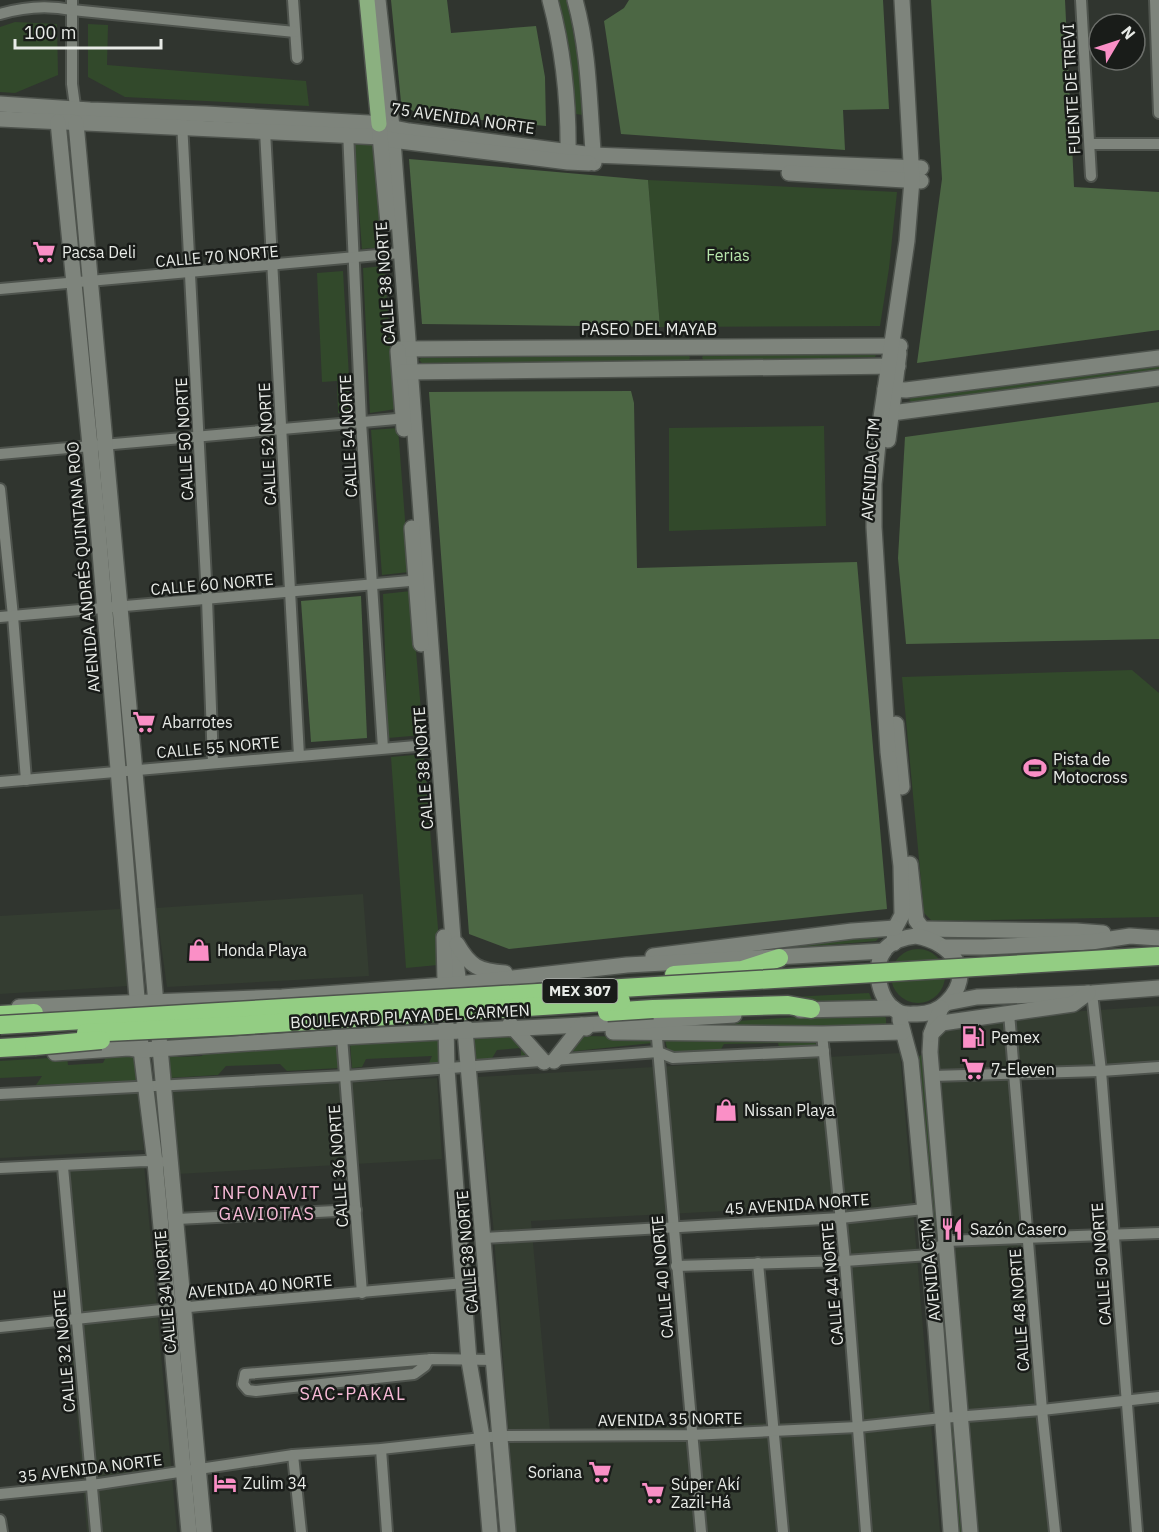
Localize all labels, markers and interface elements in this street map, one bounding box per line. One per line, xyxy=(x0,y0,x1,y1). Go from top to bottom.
scale bar xyxy=(15,12,160,50)
north arrow xyxy=(1087,12,1147,72)
text: 100 m xyxy=(24,21,76,44)
text: N xyxy=(1117,22,1140,43)
street label: FUENTE DE TREVI xyxy=(1058,23,1084,155)
street label: 75 AVENIDA NORTE xyxy=(390,98,536,138)
street label: CALLE 38 NORTE xyxy=(371,221,399,345)
supermarket icon: Pacsa Deli xyxy=(31,239,57,265)
street label: CALLE 70 NORTE xyxy=(155,241,279,271)
place label: Pacsa Deli xyxy=(62,242,136,262)
park label: Ferias xyxy=(706,245,750,265)
street label: PASEO DEL MAYAB xyxy=(581,319,717,339)
street label: CALLE 54 NORTE xyxy=(335,374,361,498)
street label: CALLE 50 NORTE xyxy=(171,377,197,501)
street label: CALLE 52 NORTE xyxy=(254,382,280,506)
street label: AVENIDA CTM xyxy=(856,417,884,521)
street label: AVENIDA ANDRÉS QUINTANA ROO xyxy=(61,440,104,694)
street label: CALLE 60 NORTE xyxy=(150,569,274,599)
street label: CALLE 38 NORTE xyxy=(409,706,437,830)
supermarket icon: Abarrotes xyxy=(131,709,157,735)
place label: Abarrotes xyxy=(162,712,233,732)
street label: CALLE 55 NORTE xyxy=(156,732,280,762)
place label: Pista de Motocross xyxy=(1053,749,1128,787)
sports icon: Pista de Motocross xyxy=(1022,755,1048,781)
shop icon: Honda Playa xyxy=(186,937,212,963)
place label: Honda Playa xyxy=(217,940,307,960)
road number: MEX 307 xyxy=(542,979,618,1003)
street label: BOULEVARD PLAYA DEL CARMEN xyxy=(290,1000,530,1032)
fuel station icon: Pemex xyxy=(960,1024,986,1050)
place label: Pemex xyxy=(991,1027,1040,1047)
supermarket icon: 7-Eleven xyxy=(960,1056,986,1082)
place label: 7-Eleven xyxy=(991,1059,1055,1079)
shop icon: Nissan Playa xyxy=(713,1097,739,1123)
place label: Nissan Playa xyxy=(744,1100,835,1120)
street label: CALLE 36 NORTE xyxy=(324,1104,352,1228)
district label: INFONAVIT GAVIOTAS xyxy=(213,1181,321,1225)
street label: 45 AVENIDA NORTE xyxy=(724,1189,870,1219)
street label: CALLE 38 NORTE xyxy=(452,1190,482,1314)
street label: CALLE 50 NORTE xyxy=(1087,1202,1115,1326)
street label: CALLE 40 NORTE xyxy=(647,1215,677,1339)
restaurant icon: Sazón Casero xyxy=(939,1216,965,1242)
street label: AVENIDA CTM xyxy=(916,1218,944,1322)
place label: Sazón Casero xyxy=(970,1219,1067,1239)
street label: CALLE 44 NORTE xyxy=(817,1222,847,1346)
street label: CALLE 34 NORTE xyxy=(150,1230,180,1354)
street label: CALLE 48 NORTE xyxy=(1005,1248,1033,1372)
street label: AVENIDA 40 NORTE xyxy=(187,1270,333,1302)
street label: CALLE 32 NORTE xyxy=(49,1289,79,1413)
district label: SAC-PAKAL xyxy=(300,1382,406,1405)
street label: AVENIDA 35 NORTE xyxy=(597,1408,743,1430)
street label: 35 AVENIDA NORTE xyxy=(17,1449,163,1487)
supermarket icon: Soriana xyxy=(587,1459,613,1485)
place label: Soriana xyxy=(528,1462,582,1482)
hotel icon: Zulim 34 xyxy=(212,1470,238,1496)
place label: Zulim 34 xyxy=(243,1473,307,1493)
place label: Súper Akí Zazil-Há xyxy=(671,1474,740,1512)
supermarket icon: Súper Akí Zazil-Há xyxy=(640,1480,666,1506)

